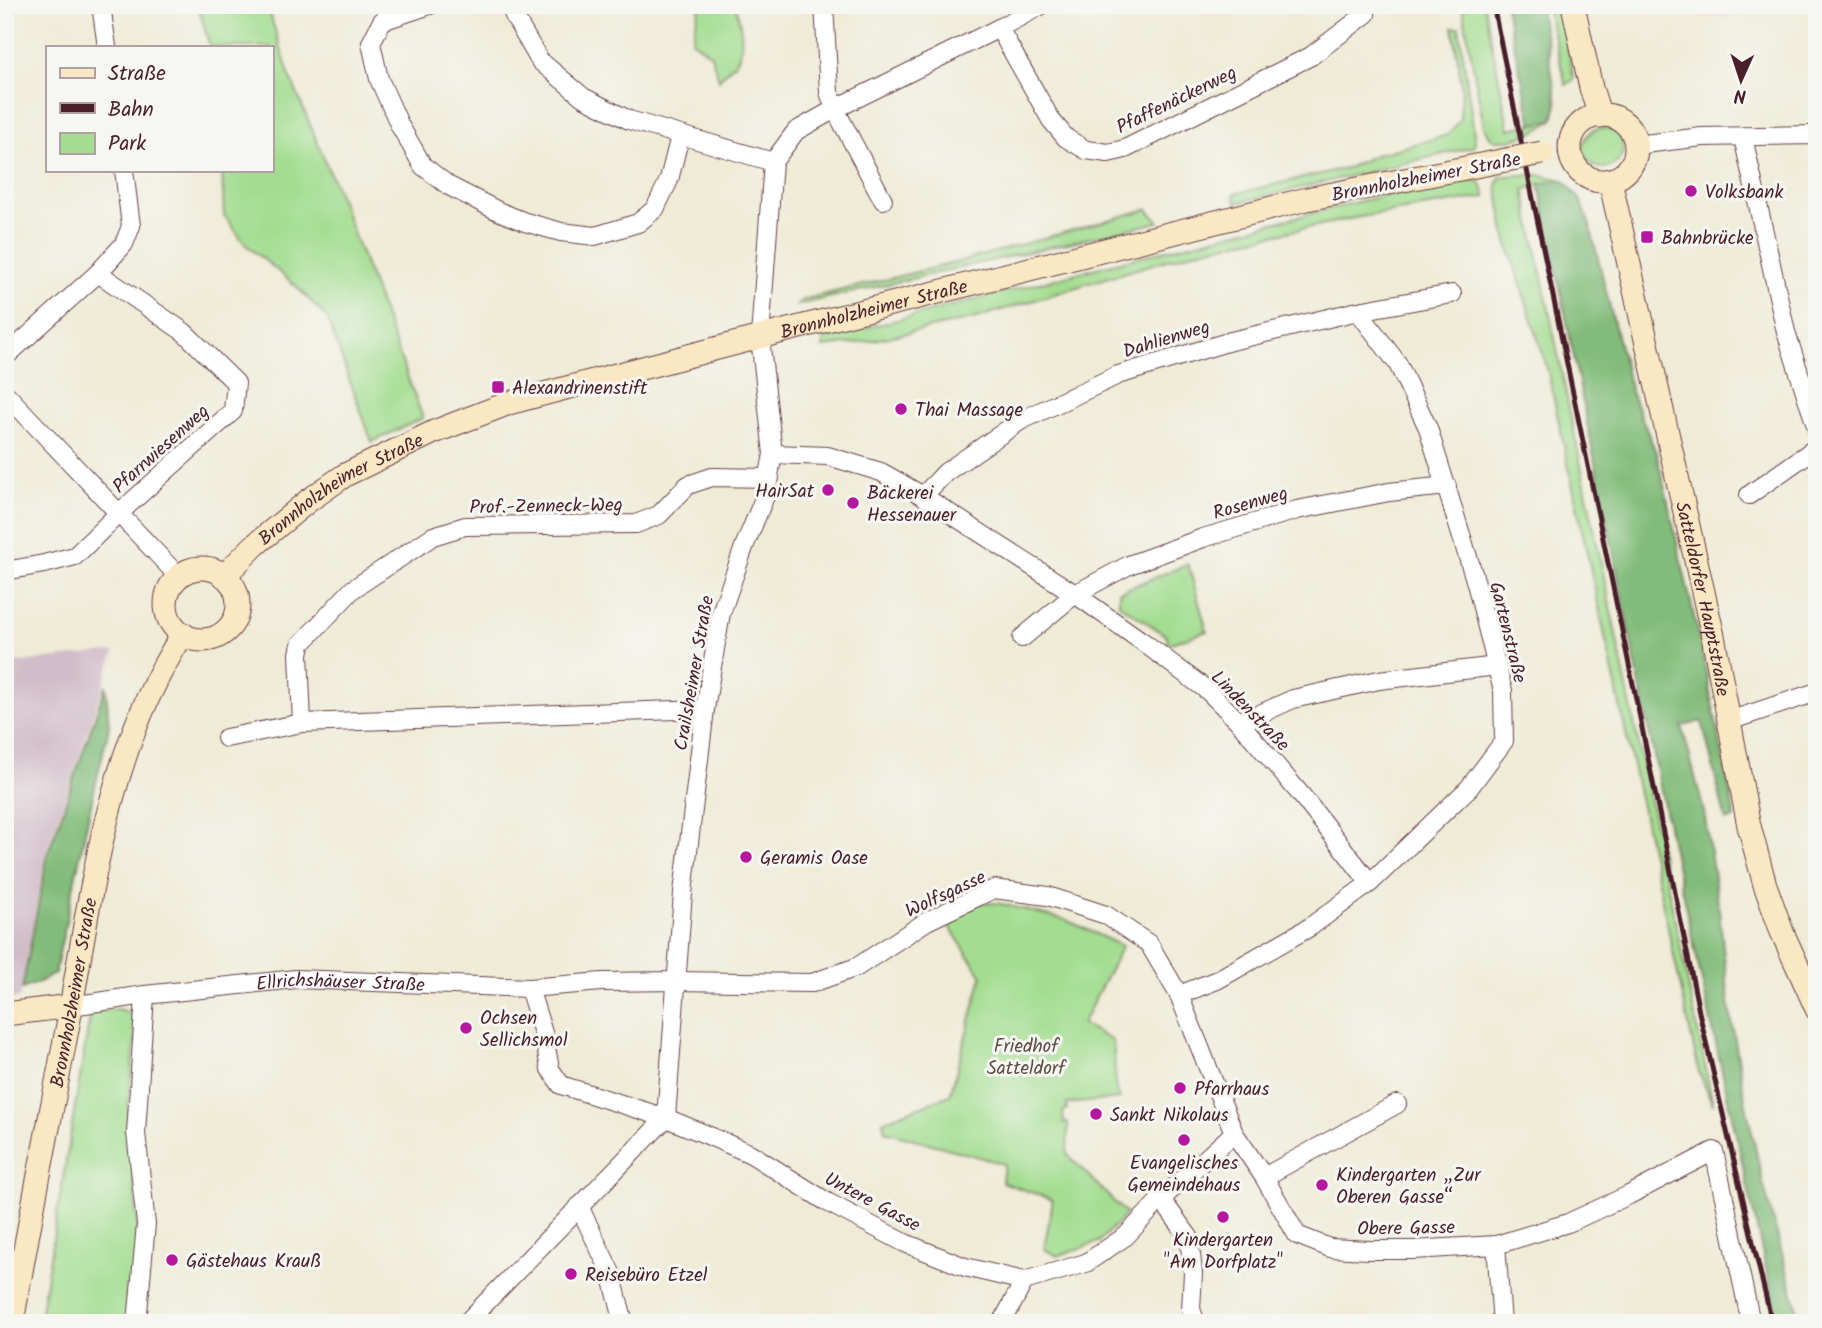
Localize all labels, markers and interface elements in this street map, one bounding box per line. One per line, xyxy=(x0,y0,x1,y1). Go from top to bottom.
legend xyxy=(46,46,273,172)
north arrow xyxy=(1706,46,1776,116)
text: Straße xyxy=(108,58,166,91)
street label: Pfaffenäckerweg xyxy=(1111,59,1242,143)
text: N xyxy=(1733,80,1747,110)
text: Bahn xyxy=(108,94,154,127)
text: Park xyxy=(108,128,146,161)
street label: Bronnholzheimer Straße xyxy=(1329,145,1524,211)
place label: Volksbank xyxy=(1705,178,1783,208)
marker: Volksbank xyxy=(1683,183,1699,199)
place label: Bahnbrücke xyxy=(1661,224,1754,254)
marker: Bahnbrücke xyxy=(1639,229,1655,245)
street label: Bronnholzheimer Straße xyxy=(777,272,972,348)
street label: Dahlienweg xyxy=(1119,312,1214,367)
place label: Alexandrinenstift xyxy=(512,374,648,404)
marker: Alexandrinenstift xyxy=(490,379,506,395)
place label: Thai Massage xyxy=(915,396,1023,426)
street label: Pfarrwiesenweg xyxy=(106,398,217,501)
marker: Thai Massage xyxy=(893,401,909,417)
street label: Bronnholzheimer Straße xyxy=(252,426,430,554)
place label: HairSat xyxy=(755,477,815,507)
place label: Bäckerei Hessenauer xyxy=(867,479,958,531)
street label: Rosenweg xyxy=(1209,479,1292,529)
marker: HairSat xyxy=(820,482,836,498)
street label: Prof.-Zenneck-Weg xyxy=(469,491,623,523)
marker: Bäckerei Hessenauer xyxy=(845,495,861,511)
street label: Satteldorfer Hauptstraße xyxy=(1666,499,1737,699)
street label: Gartenstraße xyxy=(1480,579,1534,687)
street label: Crailsheimer Straße xyxy=(667,593,723,753)
street label: Lindenstraße xyxy=(1203,664,1297,759)
place label: Geramis Oase xyxy=(760,844,868,874)
marker: Geramis Oase xyxy=(738,849,754,865)
street label: Wolfsgasse xyxy=(901,863,992,927)
street label: Bronnholzheimer Straße xyxy=(43,895,107,1090)
street label: Ellrichshäuser Straße xyxy=(255,966,426,1001)
place label: Ochsen Sellichsmol xyxy=(480,1004,568,1056)
marker: Ochsen Sellichsmol xyxy=(458,1020,474,1036)
park label: Friedhof Satteldorf xyxy=(987,1032,1067,1084)
place label: Pfarrhaus xyxy=(1194,1075,1269,1105)
marker: Pfarrhaus xyxy=(1172,1080,1188,1096)
place label: Sankt Nikolaus xyxy=(1110,1101,1229,1131)
marker: Sankt Nikolaus xyxy=(1088,1106,1104,1122)
marker: Evangelisches Gemeindehaus xyxy=(1176,1132,1192,1148)
place label: Evangelisches Gemeindehaus xyxy=(1128,1149,1240,1201)
place label: Kindergarten „Zur Oberen Gasse“ xyxy=(1336,1161,1482,1213)
street label: Untere Gasse xyxy=(819,1165,926,1241)
marker: Kindergarten „Zur Oberen Gasse“ xyxy=(1314,1177,1330,1193)
marker: Kindergarten "Am Dorfplatz" xyxy=(1215,1209,1231,1225)
street label: Obere Gasse xyxy=(1357,1213,1456,1245)
place label: Kindergarten "Am Dorfplatz" xyxy=(1163,1226,1283,1278)
place label: Gästehaus Krauß xyxy=(186,1247,321,1277)
marker: Gästehaus Krauß xyxy=(164,1252,180,1268)
place label: Reisebüro Etzel xyxy=(585,1261,708,1291)
marker: Reisebüro Etzel xyxy=(563,1266,579,1282)

